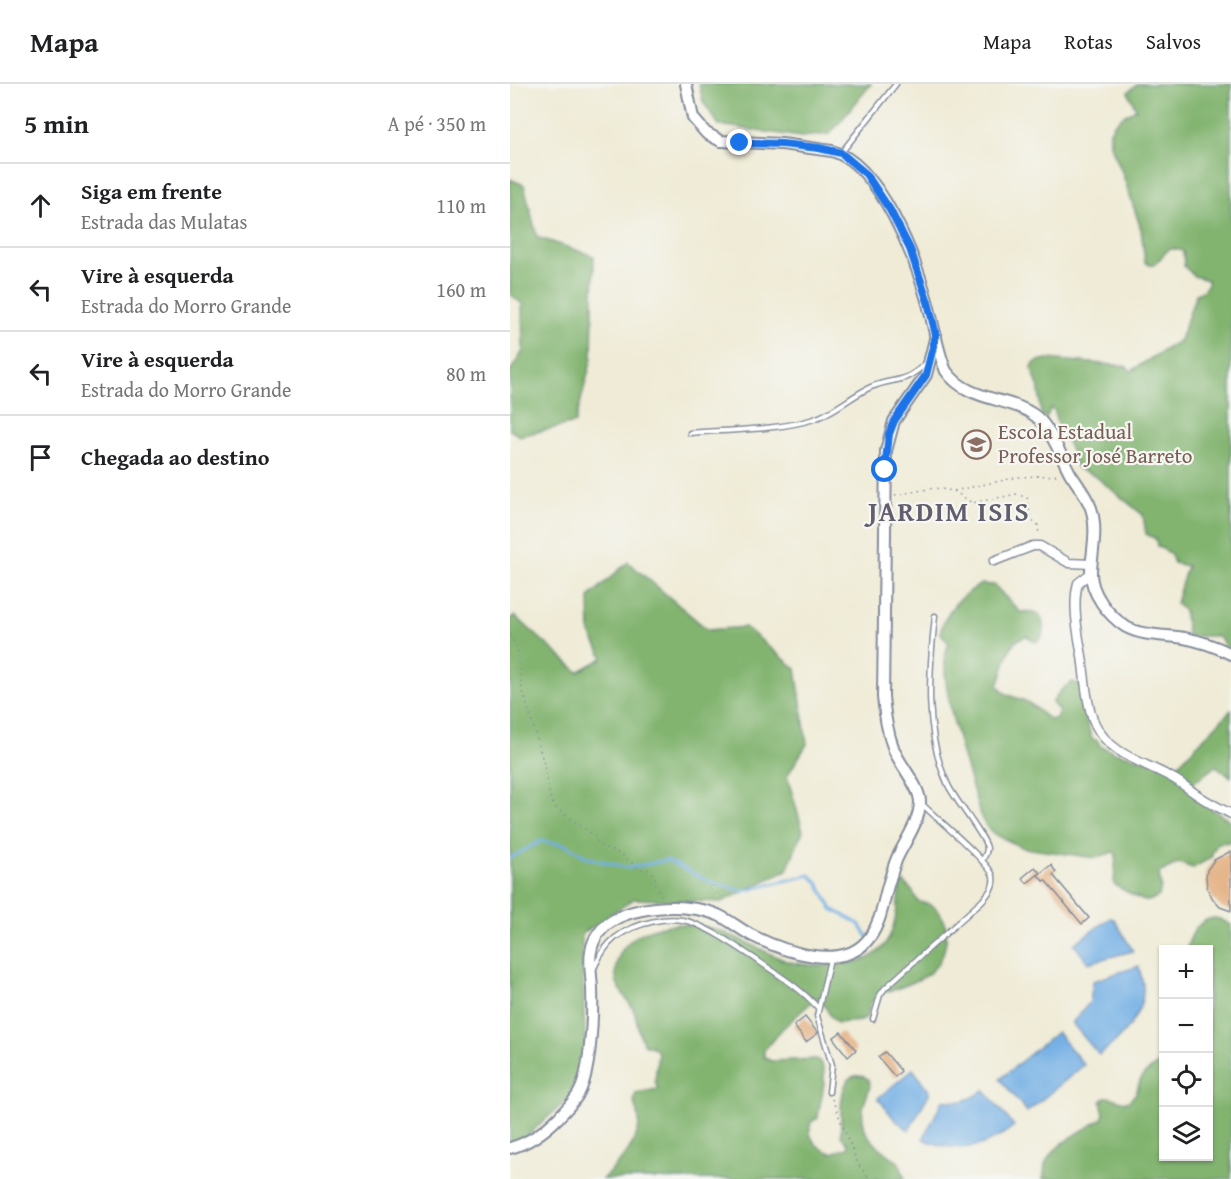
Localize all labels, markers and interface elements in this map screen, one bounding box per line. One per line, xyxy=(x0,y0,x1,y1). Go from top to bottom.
text: Mapa xyxy=(30,21,99,62)
text: Mapa xyxy=(983,26,1031,57)
text: Rotas xyxy=(1064,26,1113,57)
text: Salvos xyxy=(1146,26,1201,57)
text: 5 min xyxy=(24,104,89,143)
text: A pé · 350 m xyxy=(388,109,486,138)
route end xyxy=(726,129,752,155)
text: Siga em frente xyxy=(81,175,222,207)
icon: ahead xyxy=(24,189,57,222)
text: 110 m xyxy=(436,191,486,220)
text: Estrada das Mulatas xyxy=(81,207,247,236)
text: Vire à esquerda xyxy=(81,259,234,291)
icon: left xyxy=(24,273,57,306)
text: 160 m xyxy=(436,275,486,304)
text: Estrada do Morro Grande xyxy=(81,291,291,320)
text: Vire à esquerda xyxy=(81,343,234,375)
icon: left xyxy=(24,357,57,390)
text: 80 m xyxy=(446,359,486,388)
text: Estrada do Morro Grande xyxy=(81,375,291,404)
place label: Escola Estadual Professor José Barreto xyxy=(998,416,1193,471)
school or university icon: Escola Estadual Professor José Barreto xyxy=(961,428,993,460)
icon: arrive xyxy=(24,441,57,474)
text: Chegada ao destino xyxy=(81,441,269,473)
route start xyxy=(871,456,897,482)
district label: JARDIM ISIS xyxy=(864,491,1030,531)
map controls xyxy=(1159,945,1213,1161)
button: + xyxy=(1159,945,1213,999)
button: − xyxy=(1159,999,1213,1053)
button: locate xyxy=(1159,1053,1213,1107)
button: layers xyxy=(1159,1107,1213,1161)

